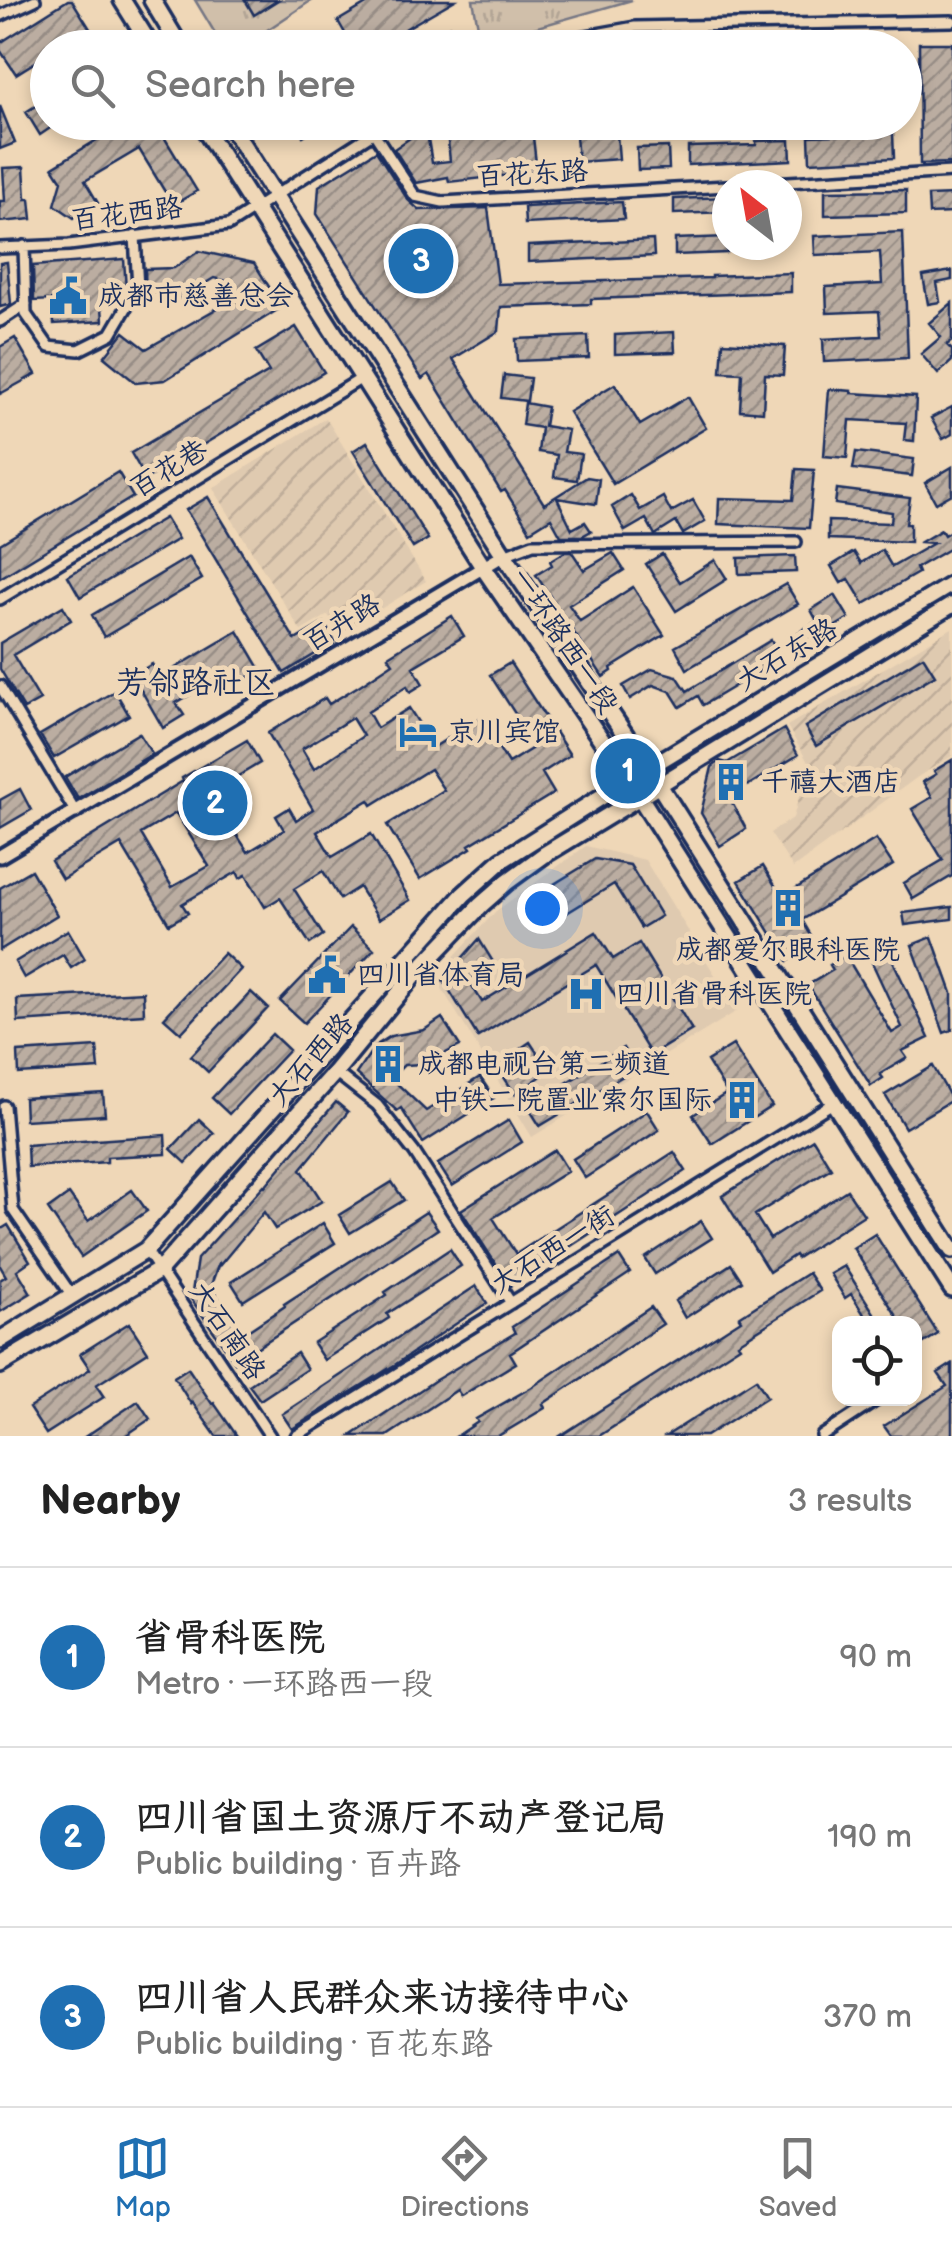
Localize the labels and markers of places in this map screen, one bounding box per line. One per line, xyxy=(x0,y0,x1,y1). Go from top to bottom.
pin: 3 xyxy=(388,224,454,298)
public building icon: 成都市慈善总会 xyxy=(47,275,89,317)
place label: 成都市慈善总会 xyxy=(98,280,294,313)
hotel icon: 京川宾馆 xyxy=(397,711,439,753)
place label: 京川宾馆 xyxy=(448,716,560,749)
pin: 1 xyxy=(596,734,660,808)
building icon: 千禧大酒店 xyxy=(710,761,752,803)
pin: 2 xyxy=(182,766,248,840)
place label: 千禧大酒店 xyxy=(761,766,901,799)
building icon: 成都爱尔眼科医院 xyxy=(767,887,809,929)
place label: 成都爱尔眼科医院 xyxy=(676,934,900,967)
public building icon: 四川省体育局 xyxy=(306,954,348,996)
place label: 四川省体育局 xyxy=(357,959,525,992)
hospital icon: 四川省骨科医院 xyxy=(565,973,607,1015)
place label: 四川省骨科医院 xyxy=(616,978,812,1011)
building icon: 成都电视台第二频道 xyxy=(367,1043,409,1085)
place label: 成都电视台第二频道 xyxy=(418,1048,670,1081)
building icon: 中铁二院置业索尔国际 xyxy=(721,1079,763,1121)
place label: 中铁二院置业索尔国际 xyxy=(432,1084,712,1117)

